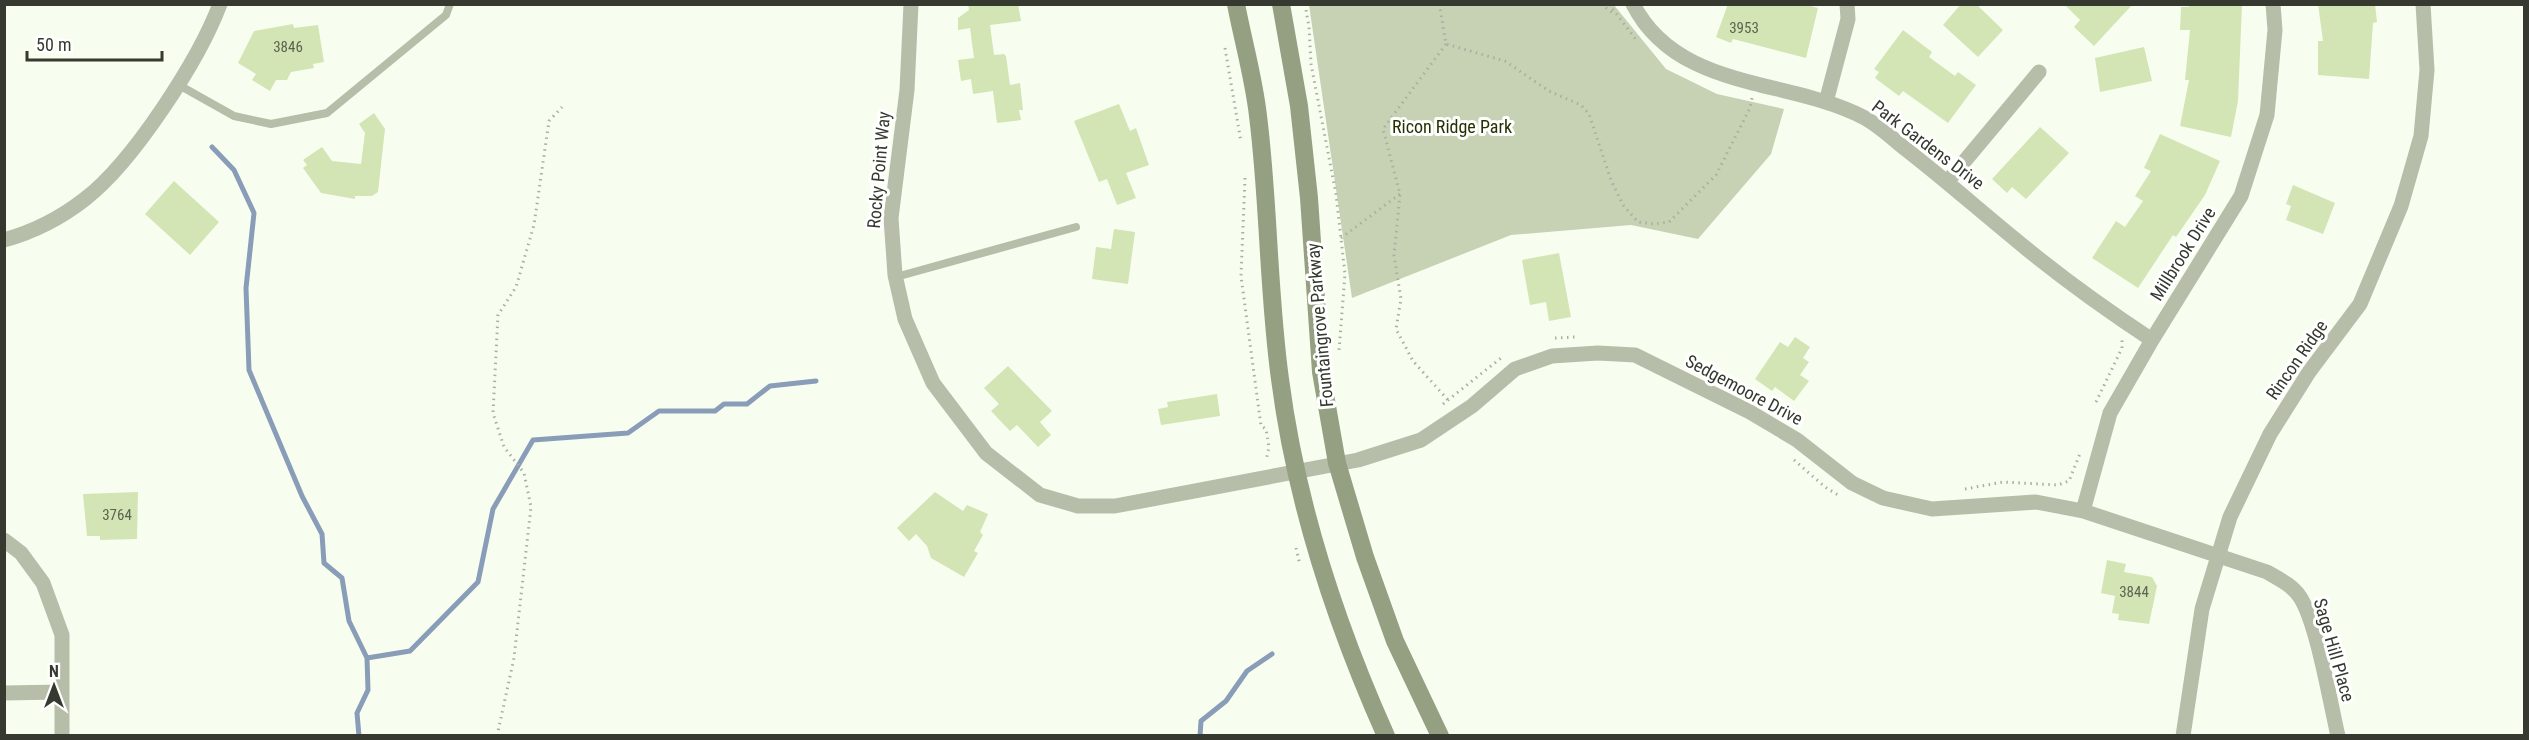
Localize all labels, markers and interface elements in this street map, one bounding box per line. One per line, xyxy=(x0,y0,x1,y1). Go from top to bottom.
house number: 3953 xyxy=(1729,19,1759,37)
scale bar xyxy=(27,24,162,62)
text: 50 m xyxy=(36,34,71,55)
house number: 3846 xyxy=(273,38,303,56)
street label: Park Gardens Drive xyxy=(1868,96,1989,194)
street label: Rocky Point Way xyxy=(863,110,894,229)
park label: Ricon Ridge Park xyxy=(1392,116,1512,137)
street label: Millbrook Drive xyxy=(2145,203,2220,304)
street label: Fountaingrove Parkway xyxy=(1302,242,1337,408)
street label: Rincon Ridge xyxy=(2261,316,2332,404)
street label: Sedgemoore Drive xyxy=(1682,350,1806,429)
house number: 3764 xyxy=(102,506,132,524)
house number: 3844 xyxy=(2119,583,2149,601)
street label: Sage Hill Place xyxy=(2310,596,2359,704)
north arrow xyxy=(24,656,84,716)
text: N xyxy=(49,662,59,681)

